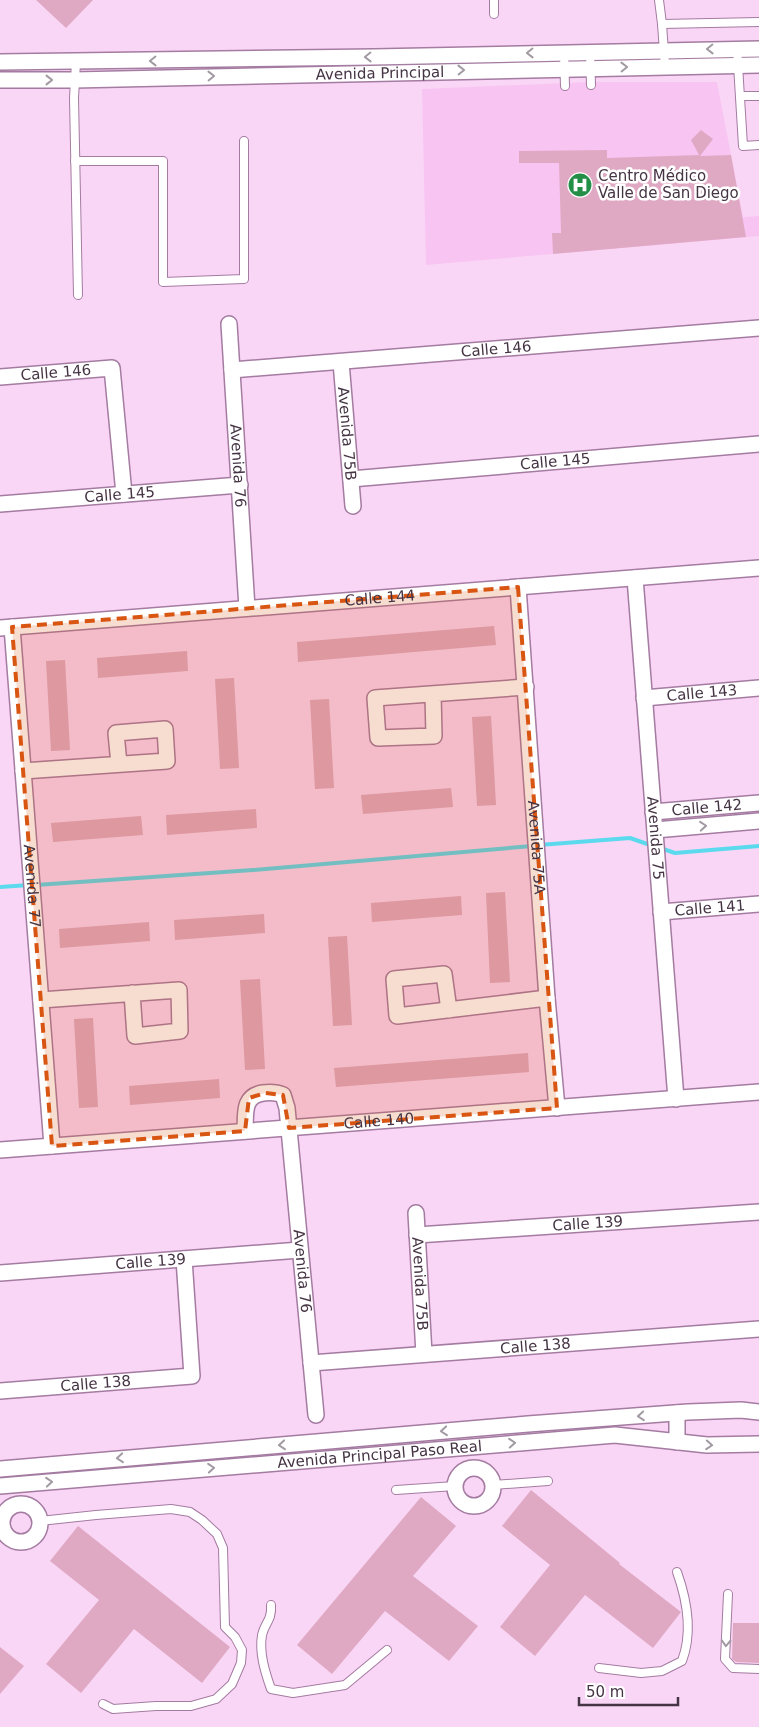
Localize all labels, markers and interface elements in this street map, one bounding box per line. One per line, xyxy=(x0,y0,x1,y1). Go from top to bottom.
one-way arrow xyxy=(706,44,714,55)
one-way arrow xyxy=(526,48,534,59)
one-way arrow xyxy=(364,52,372,62)
one-way arrow xyxy=(149,56,156,66)
one-way arrow xyxy=(620,62,628,72)
street label: Avenida Principal xyxy=(315,63,444,84)
one-way arrow xyxy=(458,65,465,75)
one-way arrow xyxy=(207,71,215,82)
one-way arrow xyxy=(45,75,53,85)
place label: Centro Médico Valle de San Diego xyxy=(598,167,739,202)
hospital icon: Centro Médico Valle de San Diego xyxy=(567,172,593,198)
street label: Calle 146 xyxy=(460,337,532,361)
street label: Calle 146 xyxy=(20,361,92,384)
street label: Avenida 75B xyxy=(334,386,360,481)
street label: Avenida 76 xyxy=(226,423,250,508)
street label: Calle 145 xyxy=(519,449,591,473)
street label: Calle 145 xyxy=(84,483,156,506)
street label: Calle 144 xyxy=(344,586,416,610)
street label: Calle 143 xyxy=(666,681,738,705)
street label: Calle 142 xyxy=(671,795,743,819)
street label: Avenida 75 xyxy=(643,796,668,881)
street label: Avenida 75A xyxy=(524,800,549,896)
one-way arrow xyxy=(700,821,708,832)
street label: Avenida 77 xyxy=(20,844,44,929)
street label: Calle 141 xyxy=(674,896,746,920)
street label: Calle 140 xyxy=(343,1109,415,1133)
street label: Calle 139 xyxy=(552,1212,623,1235)
street label: Avenida 76 xyxy=(290,1229,315,1314)
street label: Avenida 75B xyxy=(408,1236,432,1331)
street label: Calle 139 xyxy=(115,1250,186,1273)
street label: Calle 138 xyxy=(499,1334,571,1358)
street label: Calle 138 xyxy=(60,1372,132,1395)
one-way arrow xyxy=(636,1410,644,1421)
one-way arrow xyxy=(439,1425,447,1436)
street label: Avenida Principal Paso Real xyxy=(277,1437,483,1472)
one-way arrow xyxy=(508,1438,516,1449)
one-way arrow xyxy=(277,1439,285,1450)
one-way arrow xyxy=(705,1440,713,1451)
one-way arrow xyxy=(116,1453,124,1464)
one-way arrow xyxy=(207,1463,215,1474)
one-way arrow xyxy=(45,1476,53,1487)
one-way arrow xyxy=(720,1639,731,1647)
scale bar xyxy=(579,1674,678,1706)
text: 50 m xyxy=(586,1683,624,1701)

